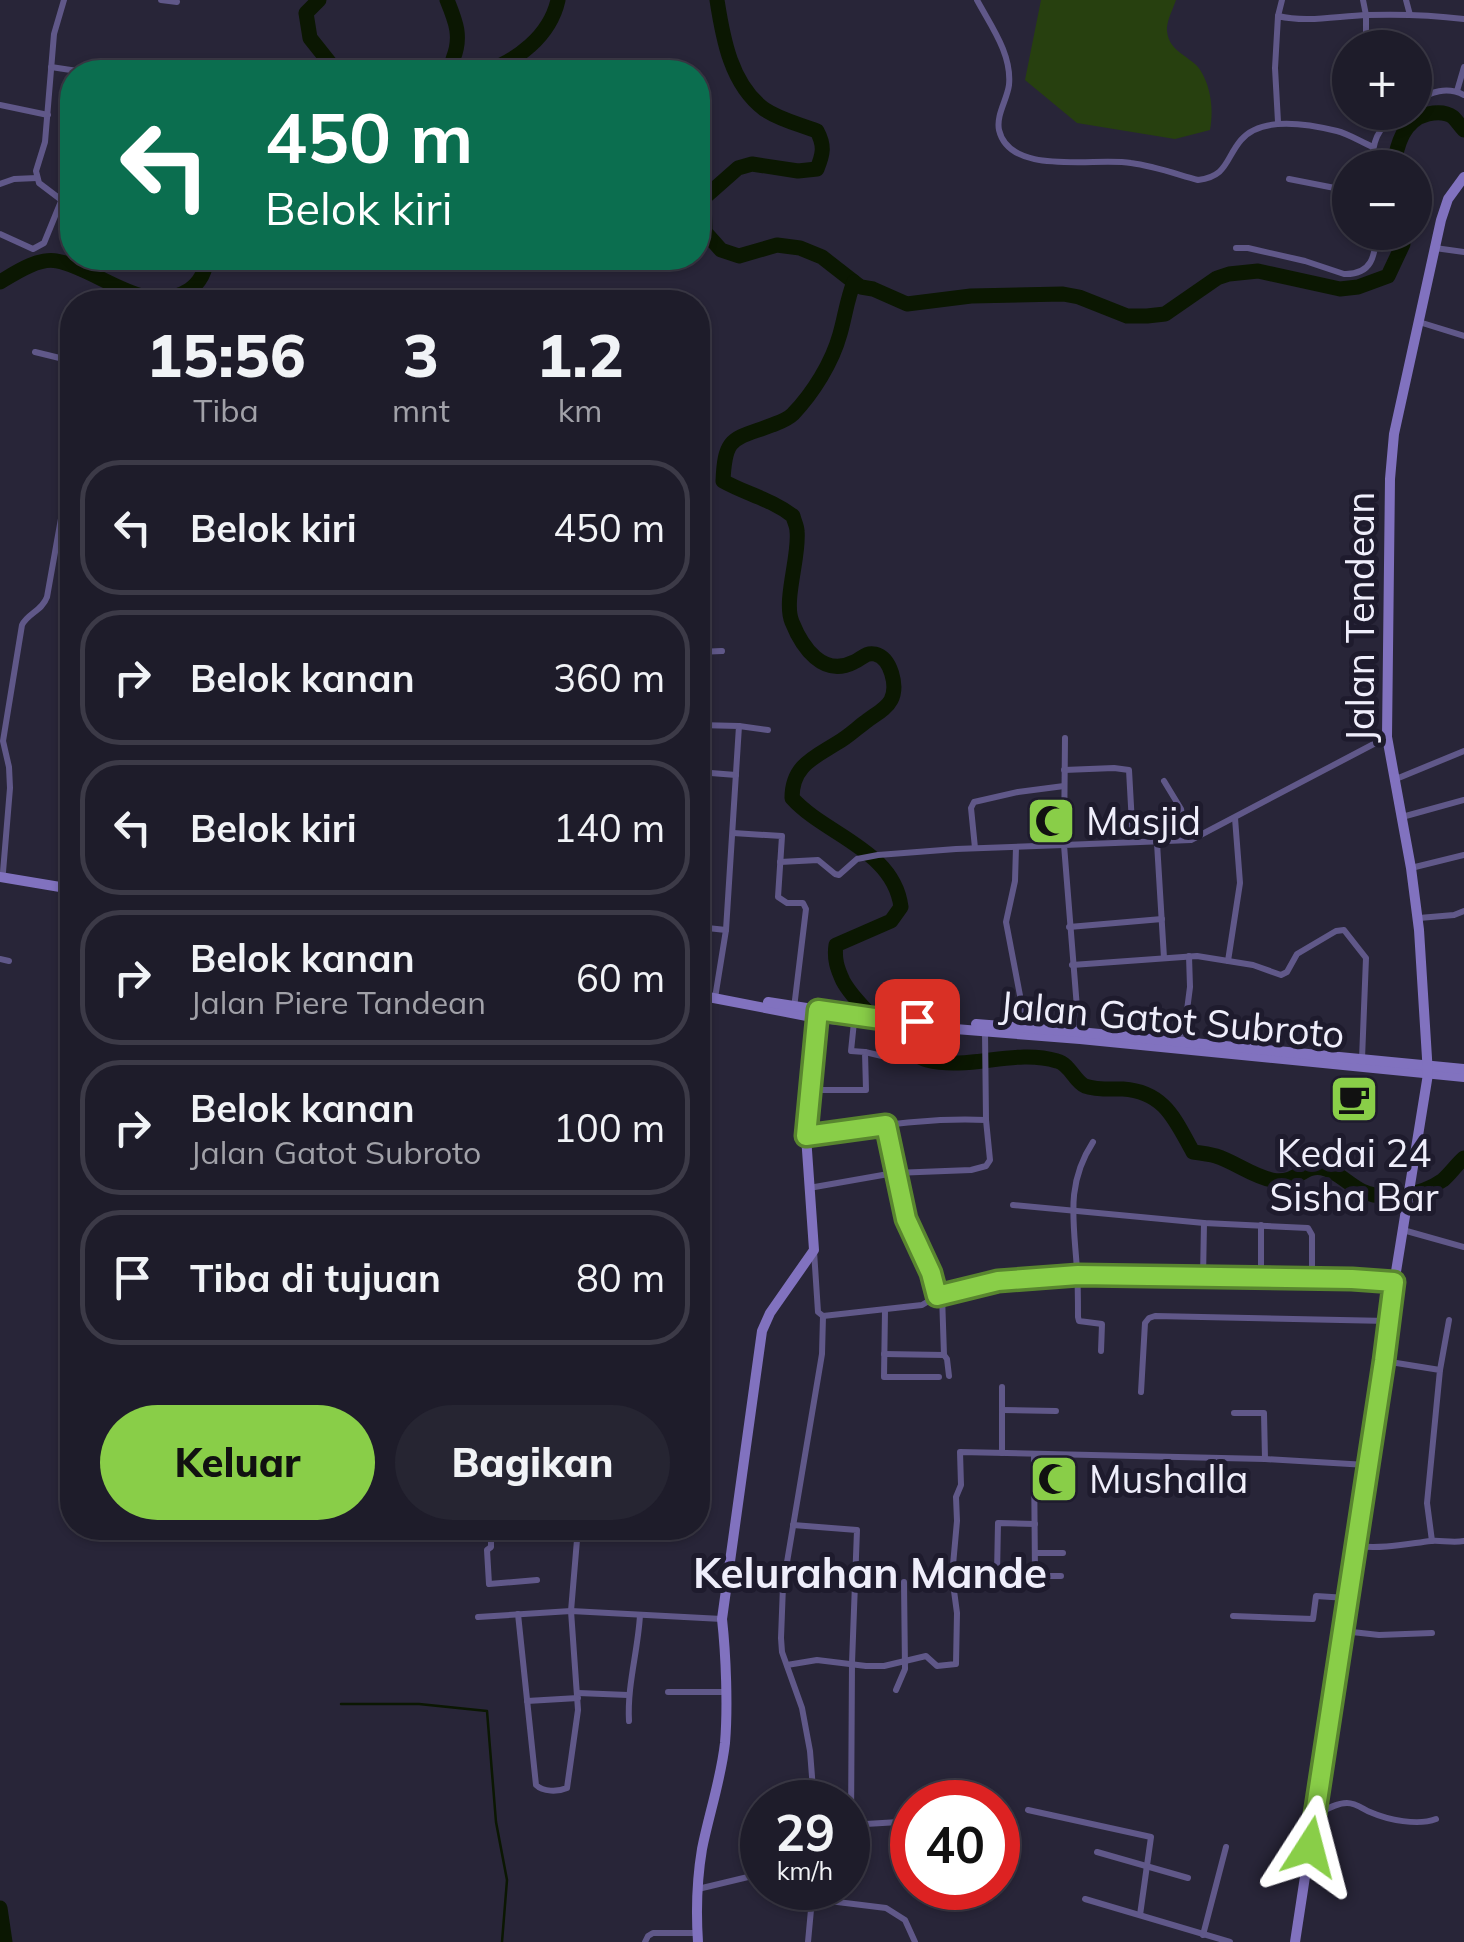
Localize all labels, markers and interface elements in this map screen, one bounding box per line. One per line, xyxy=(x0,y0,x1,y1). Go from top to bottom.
map controls xyxy=(1332,30,1432,250)
button: + xyxy=(1332,30,1432,130)
text: 450 m xyxy=(265,93,473,181)
icon: left xyxy=(100,100,230,230)
button: − xyxy=(1332,150,1432,250)
text: Belok kiri xyxy=(265,180,452,236)
text: 15:56 xyxy=(146,317,306,392)
text: 3 xyxy=(403,317,439,392)
text: 1.2 xyxy=(536,317,624,392)
text: Tiba xyxy=(193,390,259,430)
text: mnt xyxy=(392,390,450,430)
text: km xyxy=(558,390,602,430)
street label: Jalan Tendean xyxy=(1336,492,1384,742)
icon: left xyxy=(105,500,160,555)
text: Belok kiri xyxy=(190,504,357,552)
text: 450 m xyxy=(553,504,665,552)
icon: right xyxy=(105,650,160,705)
text: Belok kanan xyxy=(190,654,415,702)
text: 360 m xyxy=(553,654,665,702)
mosque icon: Masjid xyxy=(1025,795,1077,847)
place label: Masjid xyxy=(1086,797,1201,845)
icon: left xyxy=(105,800,160,855)
text: Belok kiri xyxy=(190,804,357,852)
text: 140 m xyxy=(553,804,665,852)
text: Belok kanan xyxy=(190,934,415,982)
icon: right xyxy=(105,950,160,1005)
text: 60 m xyxy=(576,954,665,1002)
pin xyxy=(875,979,960,1064)
street label: Jalan Gatot Subroto xyxy=(998,980,1346,1058)
text: Jalan Piere Tandean xyxy=(190,982,486,1022)
icon: arrive xyxy=(890,994,945,1049)
cafe icon: Kedai 24 Sisha Bar xyxy=(1328,1073,1380,1125)
text: Belok kanan xyxy=(190,1084,415,1132)
icon: right xyxy=(105,1100,160,1155)
text: 100 m xyxy=(553,1104,665,1152)
place label: Kedai 24 Sisha Bar xyxy=(1270,1129,1439,1221)
text: Jalan Gatot Subroto xyxy=(190,1132,481,1172)
icon: arrive xyxy=(105,1250,160,1305)
text: Tiba di tujuan xyxy=(190,1254,441,1302)
text: 80 m xyxy=(576,1254,665,1302)
button: Keluar xyxy=(100,1405,375,1520)
button: Bagikan xyxy=(395,1405,670,1520)
mosque icon: Mushalla xyxy=(1028,1453,1080,1505)
place label: Mushalla xyxy=(1089,1455,1248,1503)
district label: Kelurahan Mande xyxy=(693,1546,1047,1599)
speed limit sign: 40 xyxy=(890,1780,1020,1910)
position arrow xyxy=(1258,1795,1362,1899)
text: 29 xyxy=(775,1801,835,1864)
text: km/h xyxy=(777,1855,833,1886)

